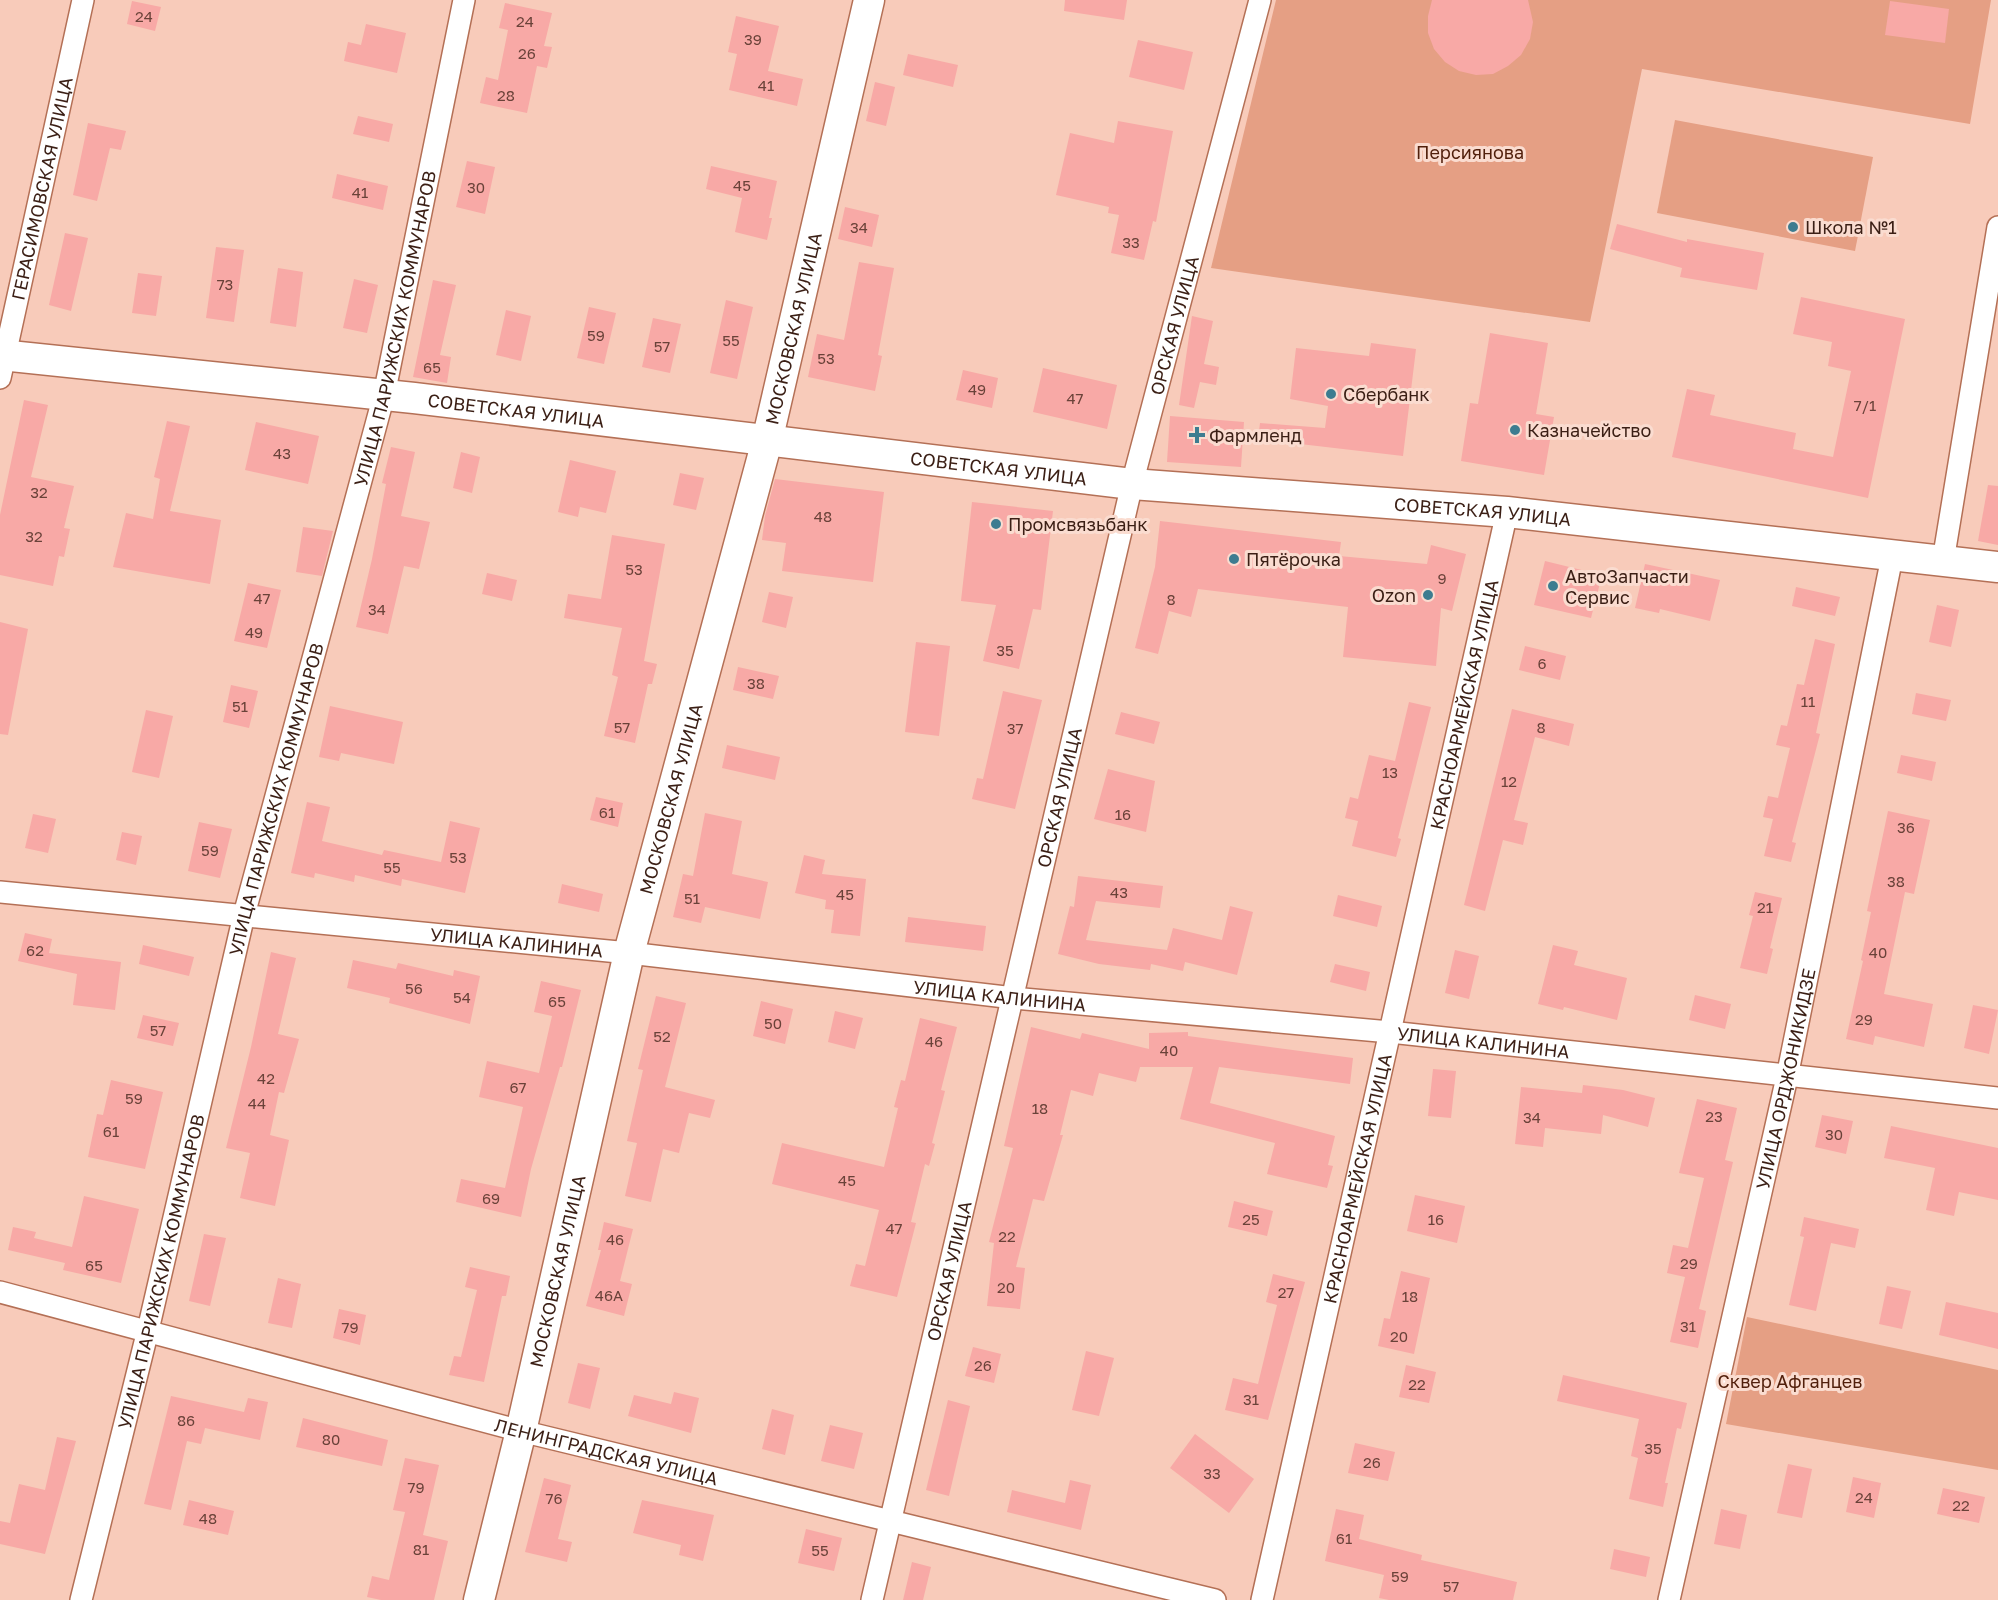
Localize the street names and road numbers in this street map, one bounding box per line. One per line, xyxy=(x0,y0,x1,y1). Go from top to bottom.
street label: ГЕРАСИМОВСКАЯ УЛИЦА xyxy=(6,75,77,302)
street label: УЛИЦА ПАРИЖСКИХ КОММУНАРОВ xyxy=(349,169,440,489)
street label: МОСКОВСКАЯ УЛИЦА xyxy=(760,230,826,427)
street label: ОРСКАЯ УЛИЦА xyxy=(1145,253,1203,397)
street label: СОВЕТСКАЯ УЛИЦА xyxy=(427,389,606,432)
street label: СОВЕТСКАЯ УЛИЦА xyxy=(909,447,1088,490)
street label: СОВЕТСКАЯ УЛИЦА xyxy=(1393,493,1572,530)
street label: КРАСНОАРМЕЙСКАЯ УЛИЦА xyxy=(1425,577,1502,832)
street label: УЛИЦА ПАРИЖСКИХ КОММУНАРОВ xyxy=(224,641,328,958)
street label: МОСКОВСКАЯ УЛИЦА xyxy=(634,701,707,896)
street label: ОРСКАЯ УЛИЦА xyxy=(1032,725,1086,870)
street label: УЛИЦА КАЛИНИНА xyxy=(429,923,604,961)
street label: УЛИЦА ОРДЖОНИКИДЗЕ xyxy=(1751,966,1820,1191)
street label: УЛИЦА КАЛИНИНА xyxy=(912,975,1087,1015)
street label: УЛИЦА КАЛИНИНА xyxy=(1396,1022,1571,1062)
street label: КРАСНОАРМЕЙСКАЯ УЛИЦА xyxy=(1318,1051,1396,1306)
street label: УЛИЦА ПАРИЖСКИХ КОММУНАРОВ xyxy=(113,1112,209,1431)
street label: МОСКОВСКАЯ УЛИЦА xyxy=(525,1173,590,1369)
street label: ОРСКАЯ УЛИЦА xyxy=(922,1199,976,1343)
street label: ЛЕНИНГРАДСКАЯ УЛИЦА xyxy=(492,1413,720,1490)

